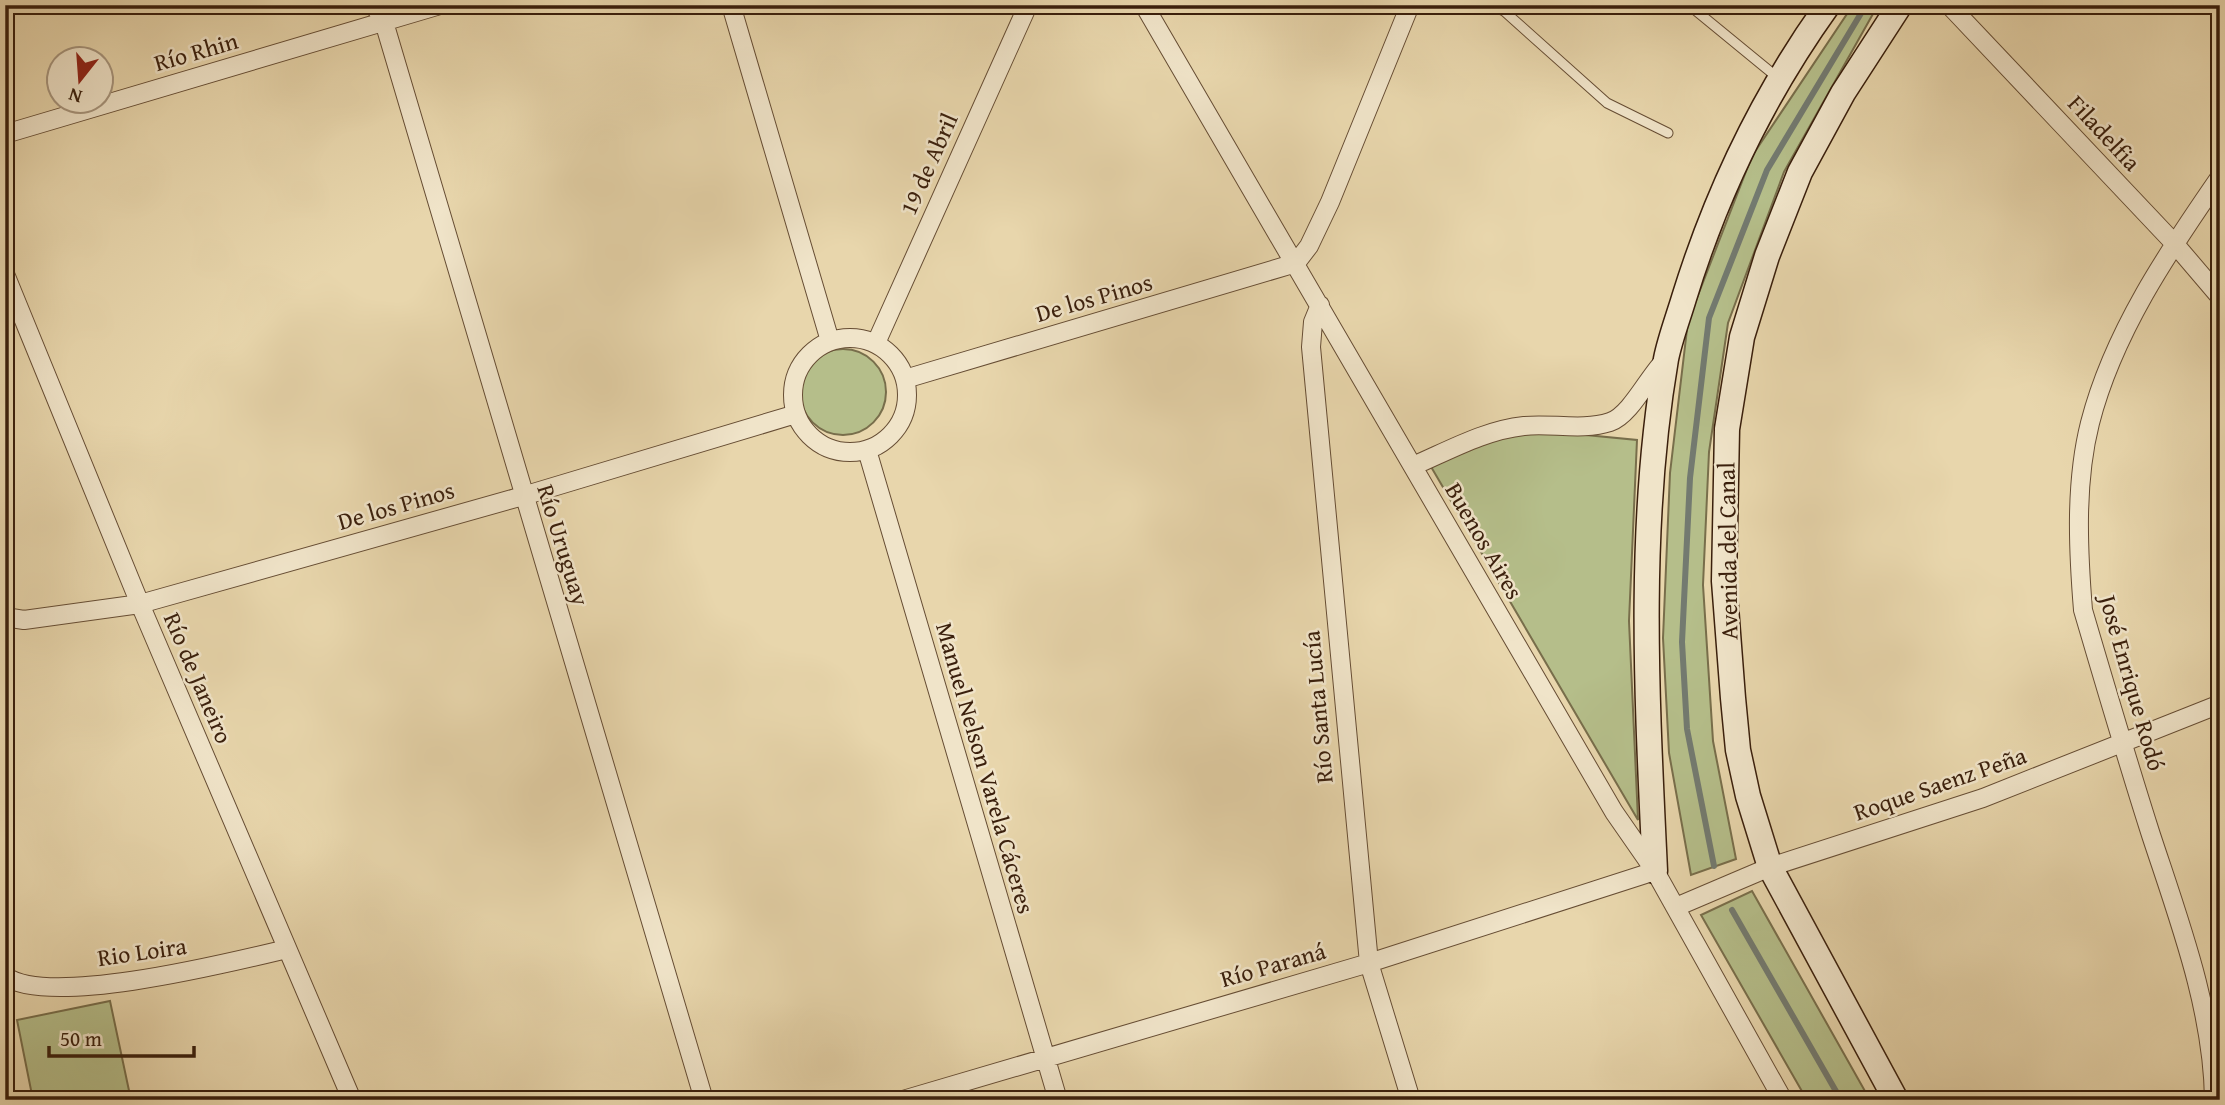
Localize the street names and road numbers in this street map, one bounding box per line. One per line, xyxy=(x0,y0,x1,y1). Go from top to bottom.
street label: Río Rhin xyxy=(150,23,242,80)
street label: Filadelfia xyxy=(2060,87,2149,179)
street label: 19 de Abril xyxy=(891,107,967,220)
street label: De los Pinos xyxy=(1031,264,1156,331)
street label: Avenida del Canal xyxy=(1708,462,1747,640)
street label: De los Pinos xyxy=(333,472,458,539)
street label: Buenos Aires xyxy=(1437,476,1532,606)
street label: Río Uruguay xyxy=(528,480,598,610)
street label: José Enrique Rodó xyxy=(2090,588,2174,775)
street label: Río de Janeiro xyxy=(155,607,242,749)
street label: Manuel Nelson Varela Cáceres xyxy=(927,618,1044,918)
street label: Río Santa Lucía xyxy=(1293,629,1342,785)
street label: Roque Saenz Peña xyxy=(1849,737,2032,830)
street label: Rio Loira xyxy=(95,928,189,975)
street label: Río Paraná xyxy=(1216,933,1330,996)

